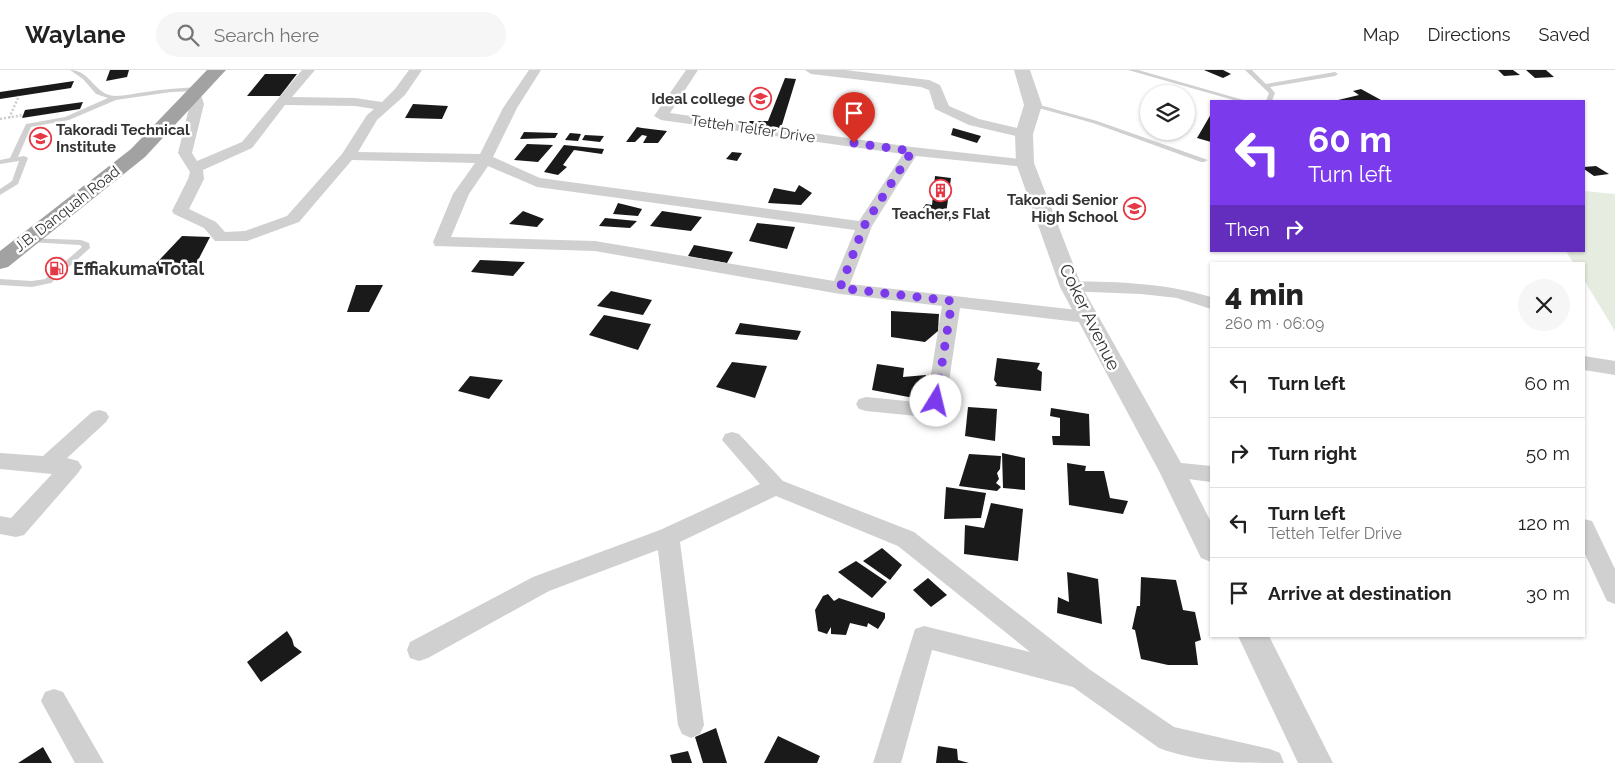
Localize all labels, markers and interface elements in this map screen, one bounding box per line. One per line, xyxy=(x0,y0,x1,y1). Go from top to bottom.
search box xyxy=(156,12,506,57)
text: Waylane xyxy=(25,20,126,49)
icon: search xyxy=(174,21,202,49)
text: Search here xyxy=(214,24,319,46)
text: Map xyxy=(1363,24,1399,45)
text: Directions xyxy=(1427,24,1511,45)
text: Saved xyxy=(1539,24,1590,45)
map controls xyxy=(1140,85,1195,140)
button: layers xyxy=(1140,85,1195,140)
school or university icon: Ideal college xyxy=(749,87,773,111)
place label: Ideal college xyxy=(651,90,745,108)
pin xyxy=(833,92,875,143)
icon: arrive xyxy=(840,99,868,127)
street label: Tetteh Telfer Drive xyxy=(690,111,817,147)
text: 60 m xyxy=(1308,119,1392,160)
icon: left xyxy=(1225,120,1290,185)
place label: Takoradi Technical Institute xyxy=(56,121,190,156)
school or university icon: Takoradi Technical Institute xyxy=(28,127,52,151)
text: Turn left xyxy=(1308,161,1392,187)
street label: J.B. Danquah Road xyxy=(11,162,123,256)
building icon: Teacher,s Flat xyxy=(929,179,953,203)
place label: Takoradi Senior High School xyxy=(1007,191,1118,226)
school or university icon: Takoradi Senior High School xyxy=(1122,197,1146,221)
place label: Teacher,s Flat xyxy=(892,205,990,223)
icon: right xyxy=(1280,215,1308,243)
text: Then xyxy=(1225,218,1270,240)
fuel station icon: Effiakuma Total xyxy=(45,256,69,280)
place label: Effiakuma Total xyxy=(73,258,204,279)
street label: Coker Avenue xyxy=(1055,260,1125,374)
text: 4 min xyxy=(1225,277,1304,312)
button: close xyxy=(1518,279,1570,331)
text: 260 m · 06:09 xyxy=(1225,314,1324,333)
icon: left xyxy=(1225,369,1253,397)
text: Turn left xyxy=(1268,372,1345,394)
text: 60 m xyxy=(1525,372,1570,394)
position arrow xyxy=(909,374,961,426)
icon: right xyxy=(1225,439,1253,467)
text: Turn right xyxy=(1268,442,1357,464)
text: 50 m xyxy=(1526,442,1570,464)
text: Turn left xyxy=(1268,502,1345,524)
icon: left xyxy=(1225,509,1253,537)
text: 120 m xyxy=(1518,512,1570,534)
text: Tetteh Telfer Drive xyxy=(1268,524,1402,543)
icon: arrive xyxy=(1225,579,1253,607)
text: Arrive at destination xyxy=(1268,582,1452,604)
text: 30 m xyxy=(1526,582,1570,604)

